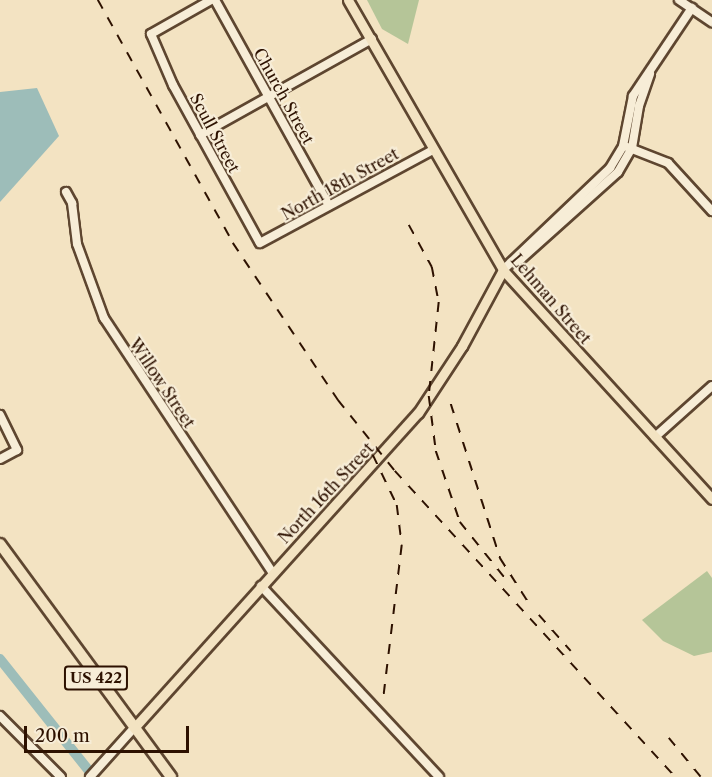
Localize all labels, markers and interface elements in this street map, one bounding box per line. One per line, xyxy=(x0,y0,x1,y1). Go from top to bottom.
street label: Church Street xyxy=(250,45,318,147)
street label: Scull Street xyxy=(186,90,244,176)
street label: North 18th Street xyxy=(278,144,402,224)
street label: Lehman Street xyxy=(507,250,595,348)
street label: Willow Street xyxy=(125,334,199,432)
street label: North 16th Street xyxy=(274,439,378,547)
road number: US 422 xyxy=(63,666,129,690)
scale bar xyxy=(27,714,192,752)
text: 200 m xyxy=(35,725,90,747)

